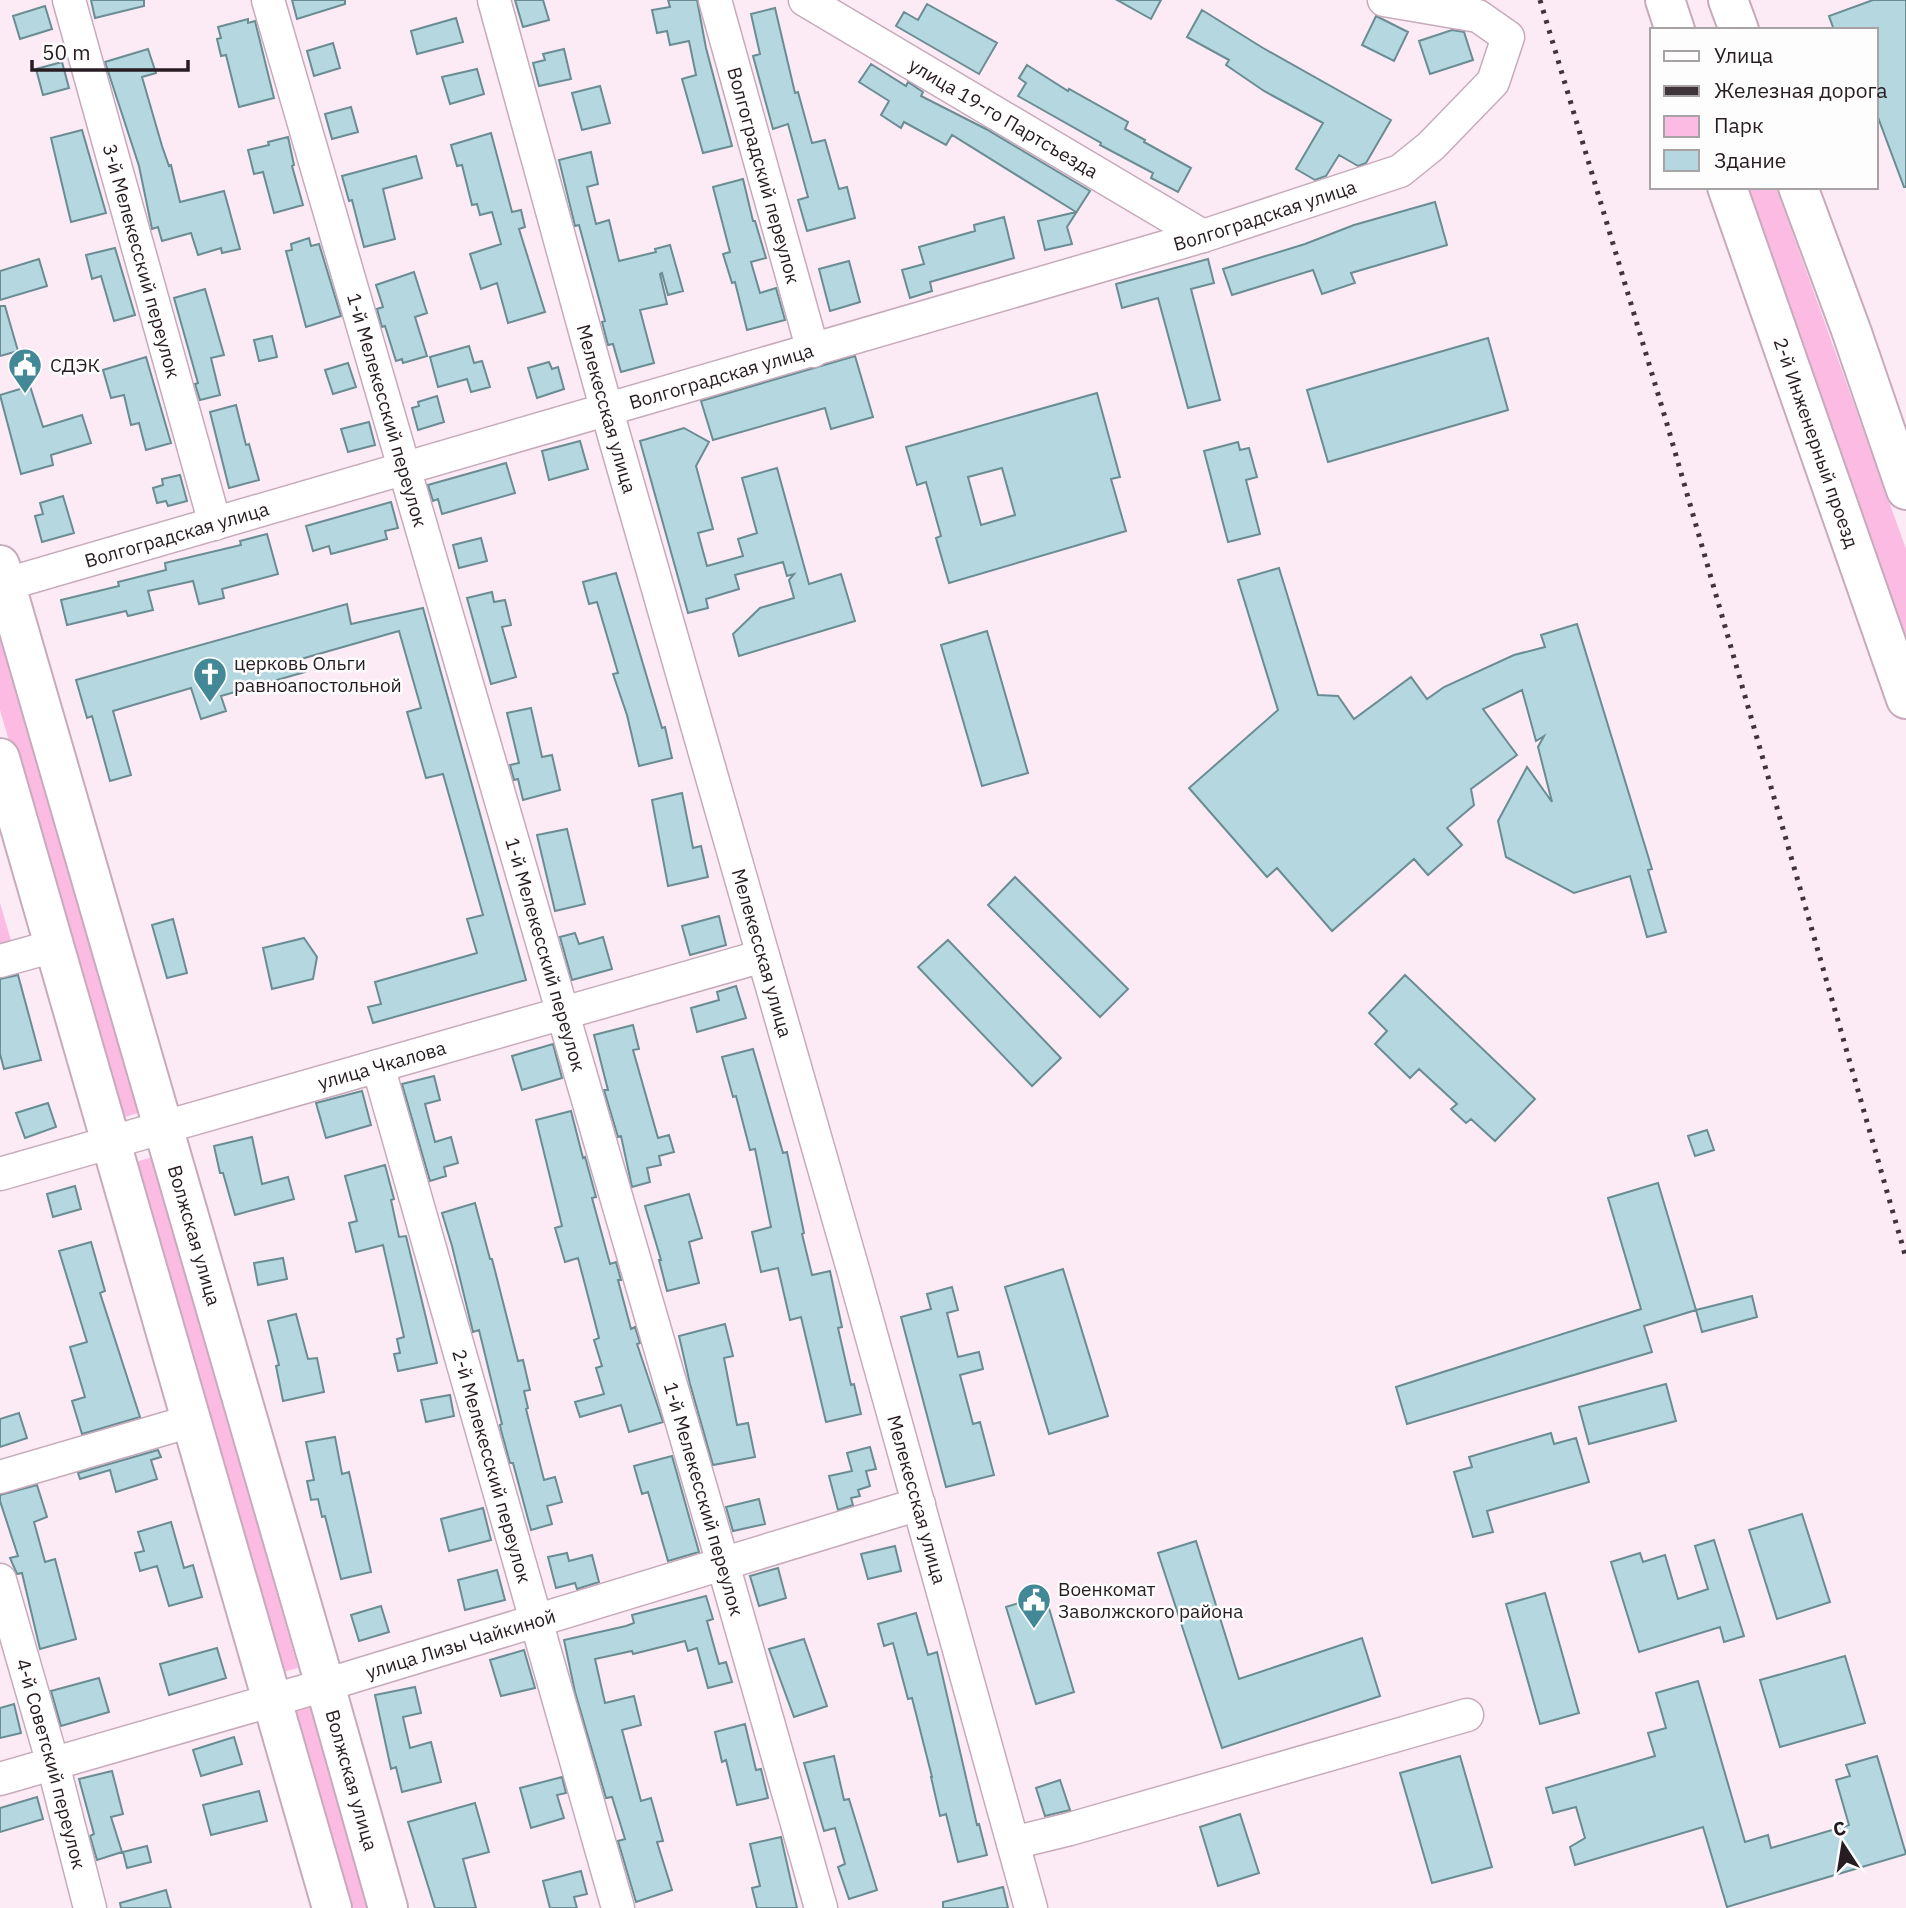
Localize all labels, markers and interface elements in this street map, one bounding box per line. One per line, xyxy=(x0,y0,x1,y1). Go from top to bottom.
scale bar xyxy=(32,28,187,72)
legend xyxy=(1650,28,1878,189)
text: 50 m xyxy=(42,38,91,66)
text: Улица xyxy=(1714,41,1773,69)
street label: улица 19-го Партсъезда xyxy=(905,52,1103,183)
street label: Волгоградский переулок xyxy=(722,64,806,286)
text: Железная дорога xyxy=(1714,76,1887,104)
text: Парк xyxy=(1714,111,1764,139)
street label: 3-й Мелекесский переулок xyxy=(98,141,186,381)
text: Здание xyxy=(1714,146,1786,174)
street label: Волгоградская улица xyxy=(1171,174,1359,256)
street label: 1-й Мелекесский переулок xyxy=(342,290,433,530)
street label: Мелекесская улица xyxy=(572,322,642,496)
street label: 2-й Инженерный проезд xyxy=(1769,334,1864,551)
street label: Волгоградская улица xyxy=(626,338,816,414)
public building icon: СДЭК xyxy=(6,346,44,395)
place label: СДЭК xyxy=(50,353,100,377)
street label: Волгоградская улица xyxy=(82,496,272,573)
place label: церковь Ольги равноапостольной xyxy=(234,651,402,697)
church icon: церковь Ольги равноапостольной xyxy=(191,655,229,704)
street label: 1-й Мелекесский переулок xyxy=(500,835,591,1074)
street label: Мелекесская улица xyxy=(727,866,798,1040)
street label: улица Чкалова xyxy=(315,1035,449,1095)
street label: Волжская улица xyxy=(163,1162,226,1309)
street label: 2-й Мелекесский переулок xyxy=(447,1346,537,1586)
street label: 1-й Мелекесский переулок xyxy=(659,1379,749,1619)
street label: Мелекесская улица xyxy=(882,1412,952,1587)
place label: Военкомат Заволжского района xyxy=(1058,1577,1243,1623)
public building icon: Военкомат Заволжского района xyxy=(1015,1581,1053,1630)
street label: улица Лизы Чайкиной xyxy=(363,1603,558,1684)
street label: 4-й Советский переулок xyxy=(11,1656,92,1872)
street label: Волжская улица xyxy=(321,1707,383,1853)
north arrow xyxy=(1808,1810,1878,1880)
text: С xyxy=(1831,1815,1848,1841)

